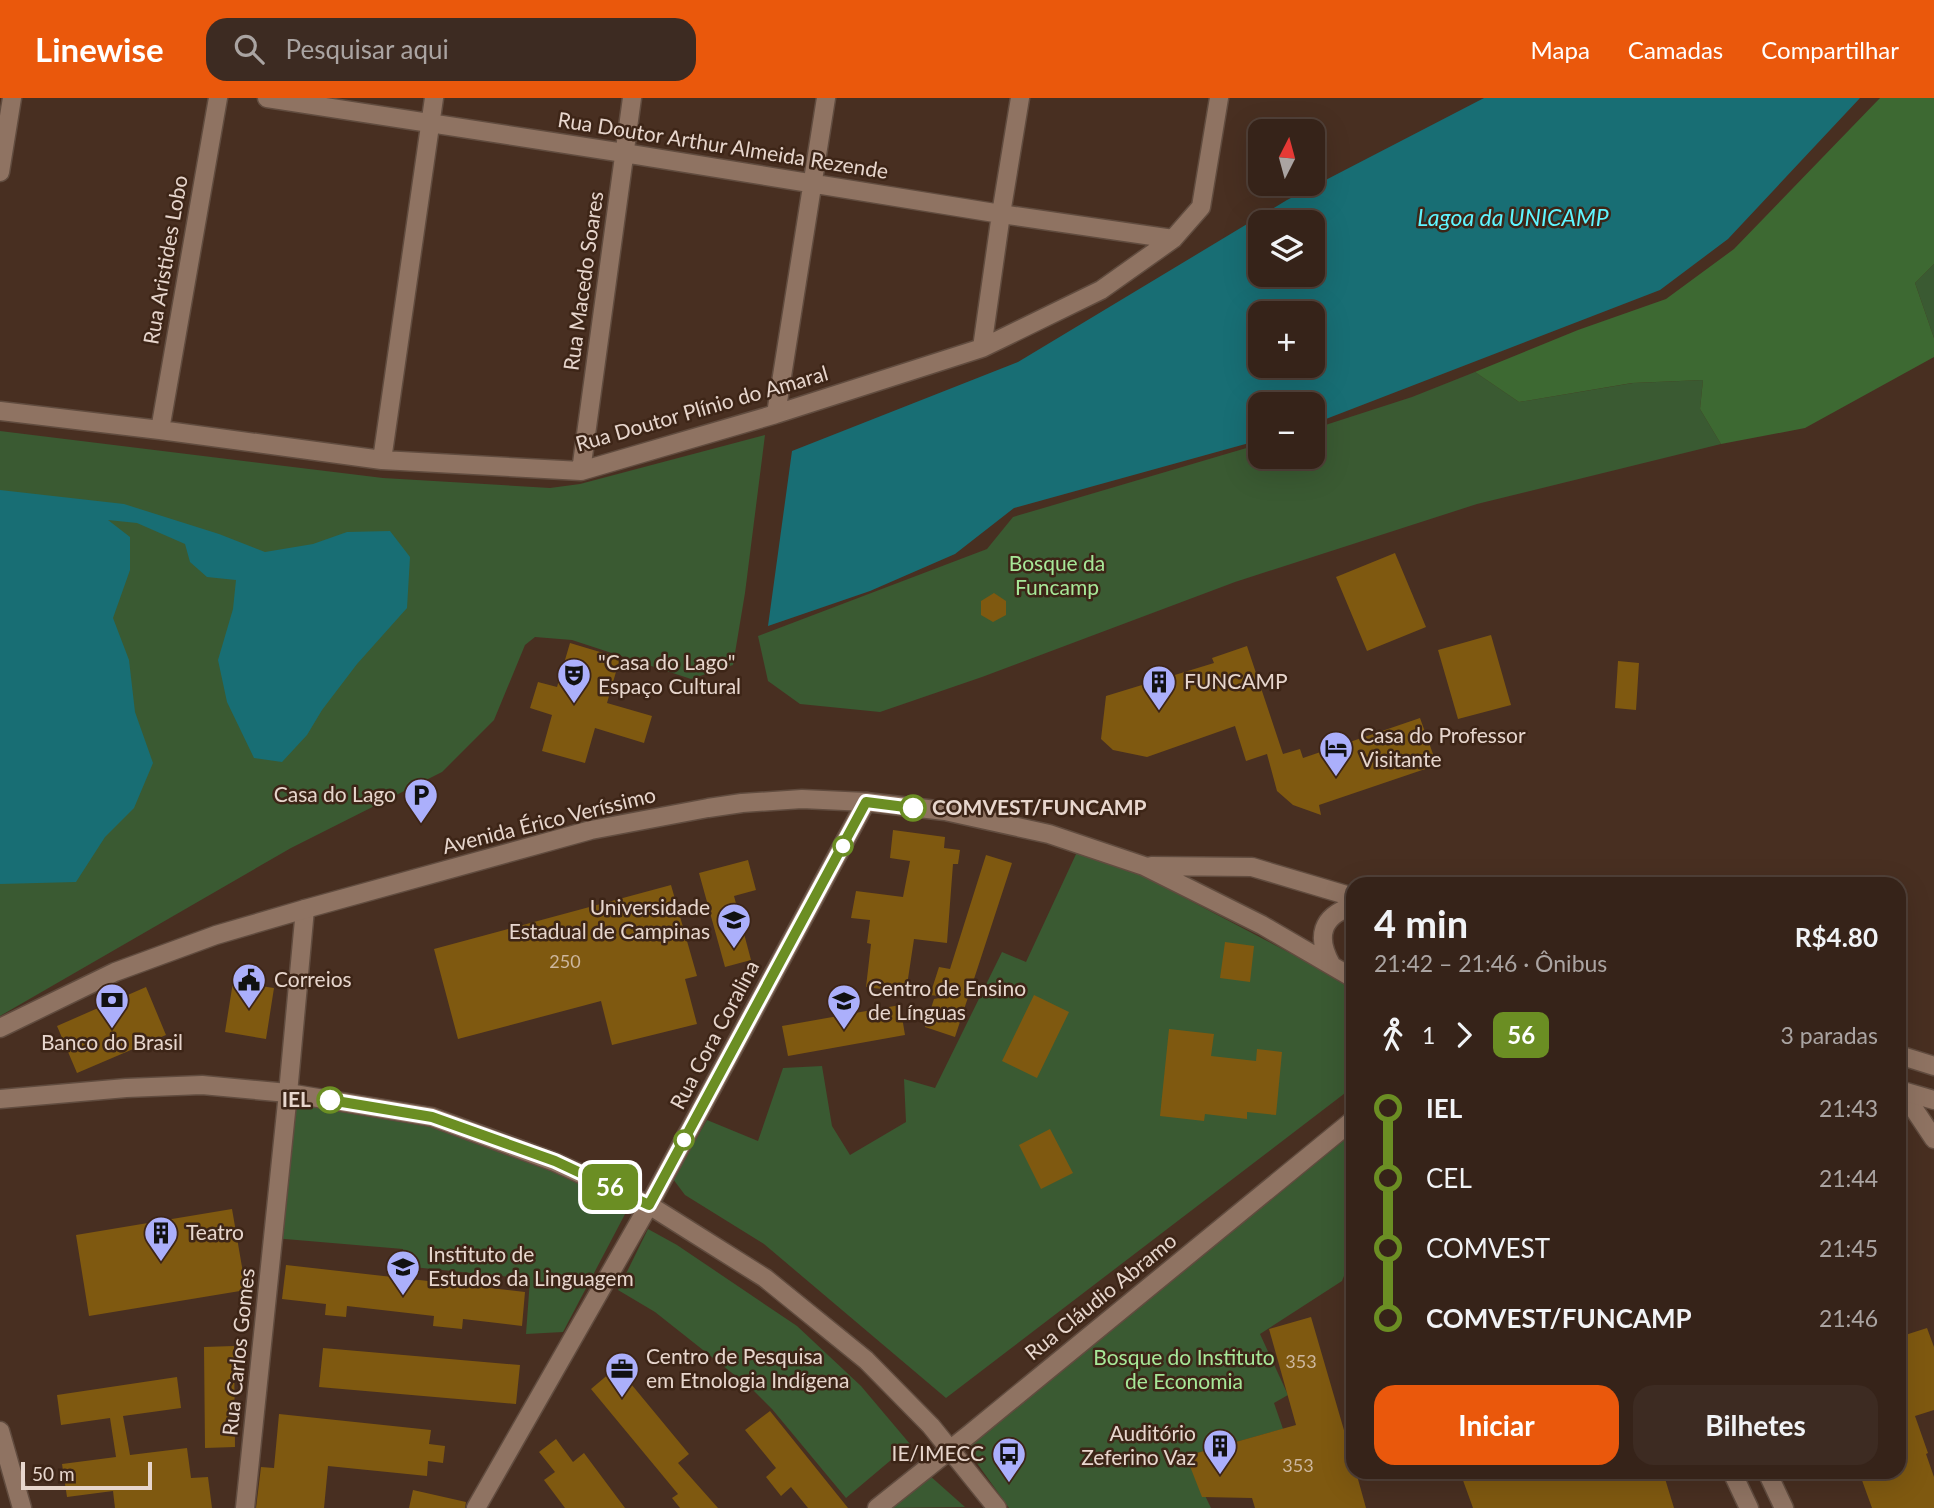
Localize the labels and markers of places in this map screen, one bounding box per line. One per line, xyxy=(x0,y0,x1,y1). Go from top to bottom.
place label: "Casa do Lago" Espaço Cultural xyxy=(598,649,741,698)
theatre icon: "Casa do Lago" Espaço Cultural xyxy=(555,656,593,705)
building icon: FUNCAMP xyxy=(1140,663,1178,712)
place label: FUNCAMP xyxy=(1184,668,1288,693)
place label: Casa do Professor Visitante xyxy=(1360,722,1526,771)
hotel icon: Casa do Professor Visitante xyxy=(1317,729,1355,778)
parking icon: Casa do Lago xyxy=(402,776,440,825)
place label: Casa do Lago xyxy=(274,781,396,806)
place label: COMVEST/FUNCAMP xyxy=(932,794,1147,819)
marker: COMVEST/FUNCAMP xyxy=(900,795,926,821)
unlabelled marker xyxy=(833,836,853,856)
place label: Universidade Estadual de Campinas xyxy=(509,894,710,943)
school or university icon: Universidade Estadual de Campinas xyxy=(715,901,753,950)
public building icon: Correios xyxy=(230,961,268,1010)
place label: Correios xyxy=(274,966,352,991)
place label: Centro de Ensino de Línguas xyxy=(868,975,1026,1024)
bank icon: Banco do Brasil xyxy=(93,981,131,1030)
school or university icon: Centro de Ensino de Línguas xyxy=(825,982,863,1031)
place label: Banco do Brasil xyxy=(41,1029,183,1054)
place label: IEL xyxy=(282,1086,311,1111)
marker: IEL xyxy=(317,1087,343,1113)
unlabelled marker xyxy=(674,1130,694,1150)
building icon: Teatro xyxy=(142,1214,180,1263)
place label: Teatro xyxy=(186,1219,244,1244)
place label: Instituto de Estudos da Linguagem xyxy=(428,1241,634,1290)
school or university icon: Instituto de Estudos da Linguagem xyxy=(384,1248,422,1297)
place label: Centro de Pesquisa em Etnologia Indígena xyxy=(646,1343,849,1392)
office icon: Centro de Pesquisa em Etnologia Indígena xyxy=(603,1350,641,1399)
place label: Auditório Zeferino Vaz xyxy=(1081,1420,1196,1469)
building icon: Auditório Zeferino Vaz xyxy=(1201,1427,1239,1476)
bus stop icon: IE/IMECC xyxy=(990,1435,1028,1484)
place label: IE/IMECC xyxy=(892,1440,984,1465)

